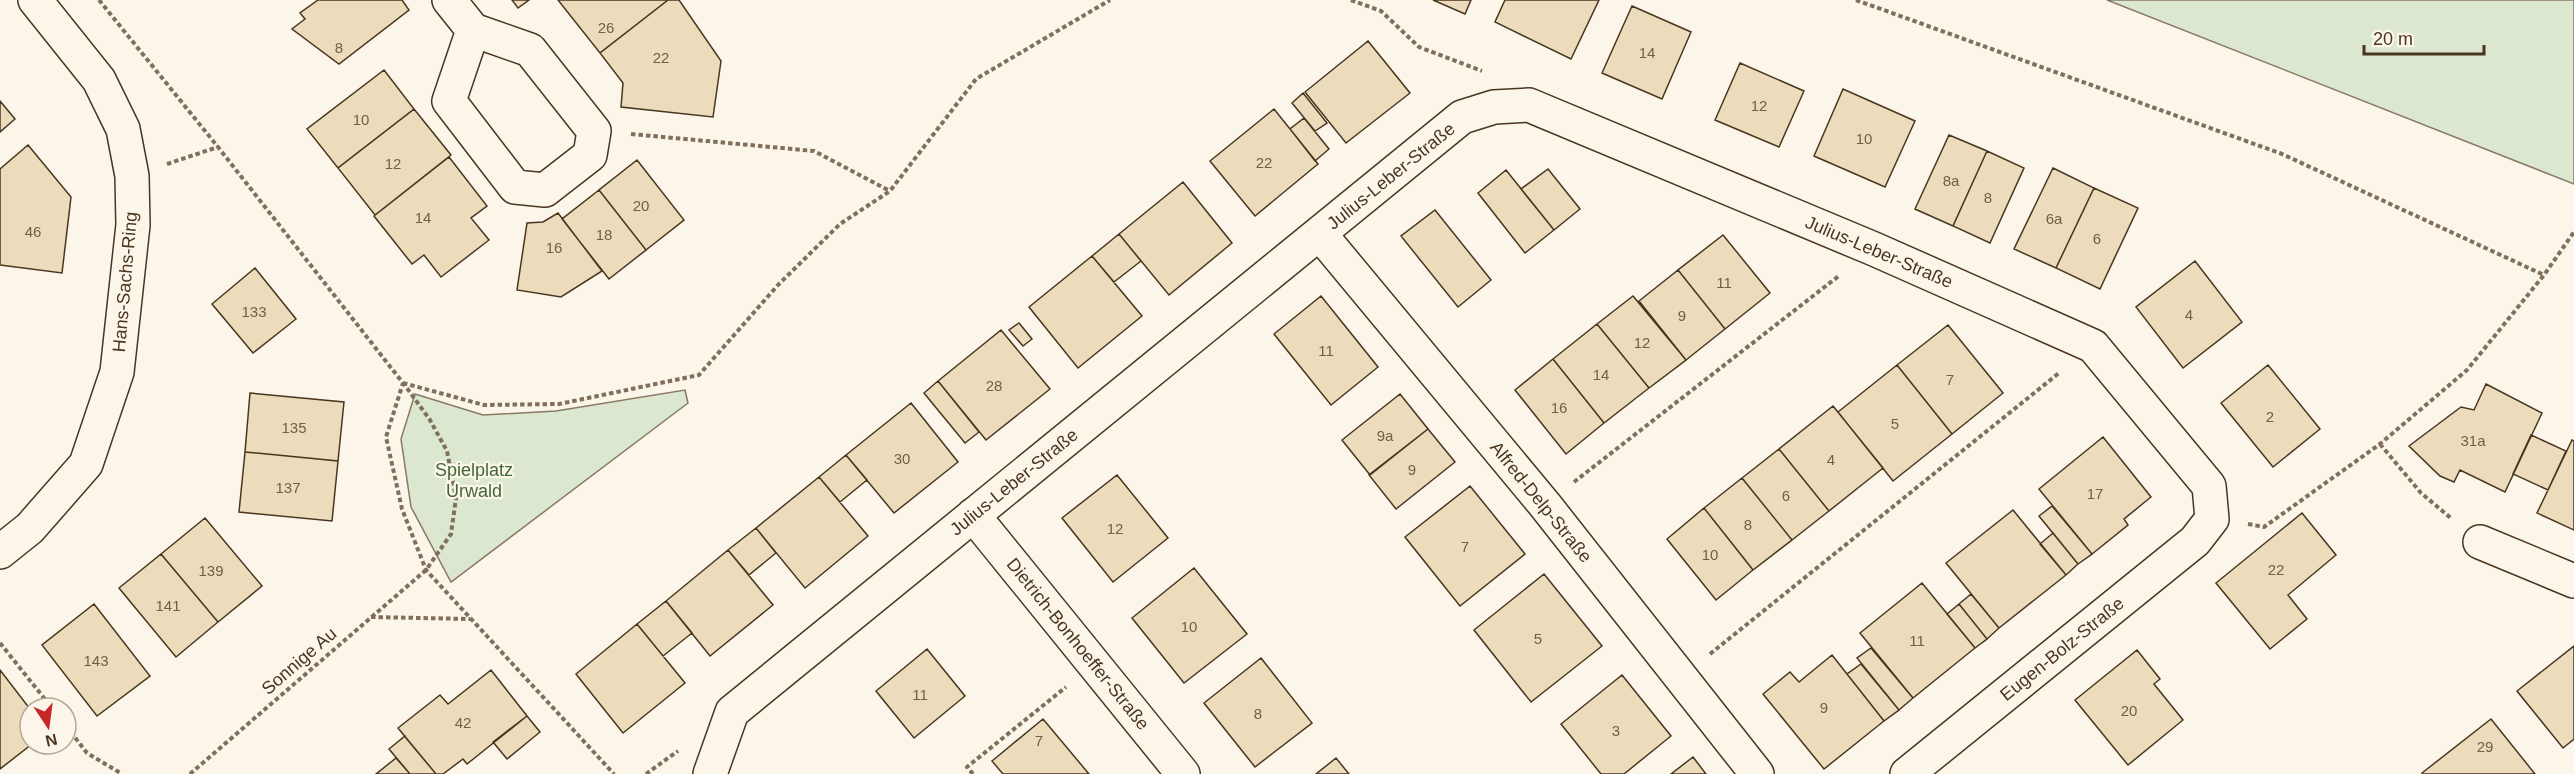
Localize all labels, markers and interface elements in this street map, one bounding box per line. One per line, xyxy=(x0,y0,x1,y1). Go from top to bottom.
scale bar xyxy=(2364,18,2484,56)
house number: 26 xyxy=(598,19,614,36)
text: 20 m xyxy=(2373,29,2413,49)
house number: 8 xyxy=(335,39,343,56)
house number: 14 xyxy=(1639,44,1655,61)
house number: 22 xyxy=(653,49,669,66)
house number: 12 xyxy=(1751,97,1767,114)
house number: 10 xyxy=(353,111,369,128)
street label: Julius-Leber-Straße xyxy=(1323,118,1459,234)
house number: 10 xyxy=(1856,130,1872,147)
house number: 22 xyxy=(1256,154,1272,171)
house number: 12 xyxy=(385,155,401,172)
house number: 8a xyxy=(1943,172,1960,189)
house number: 8 xyxy=(1984,189,1992,206)
house number: 20 xyxy=(633,197,649,214)
house number: 14 xyxy=(415,209,431,226)
house number: 6a xyxy=(2046,210,2063,227)
street label: Hans-Sachs-Ring xyxy=(109,211,141,353)
street label: Julius-Leber-Straße xyxy=(1802,212,1956,292)
house number: 46 xyxy=(25,223,41,240)
house number: 18 xyxy=(596,226,612,243)
house number: 6 xyxy=(2093,230,2101,247)
house number: 16 xyxy=(546,239,562,256)
house number: 11 xyxy=(1716,274,1732,291)
house number: 133 xyxy=(241,303,267,320)
house number: 4 xyxy=(2185,306,2193,323)
house number: 9 xyxy=(1678,307,1686,324)
house number: 12 xyxy=(1634,334,1650,351)
house number: 11 xyxy=(1318,342,1334,359)
house number: 14 xyxy=(1593,366,1609,383)
house number: 7 xyxy=(1946,371,1954,388)
house number: 28 xyxy=(986,377,1002,394)
house number: 16 xyxy=(1551,399,1567,416)
house number: 2 xyxy=(2266,408,2274,425)
house number: 5 xyxy=(1891,415,1899,432)
house number: 135 xyxy=(281,419,307,436)
street label: Julius-Leber-Straße xyxy=(946,424,1082,540)
house number: 9a xyxy=(1377,427,1394,444)
house number: 31a xyxy=(2460,432,2486,449)
street label: Alfred-Delp-Straße xyxy=(1486,437,1596,567)
house number: 30 xyxy=(894,450,910,467)
house number: 4 xyxy=(1827,451,1835,468)
park label: Spielplatz Urwald xyxy=(435,460,513,501)
house number: 9 xyxy=(1408,461,1416,478)
house number: 137 xyxy=(275,479,301,496)
house number: 17 xyxy=(2087,485,2103,502)
house number: 6 xyxy=(1782,487,1790,504)
house number: 8 xyxy=(1744,516,1752,533)
house number: 12 xyxy=(1107,520,1123,537)
house number: 7 xyxy=(1461,538,1469,555)
house number: 10 xyxy=(1702,546,1718,563)
street label: Dietrich-Bonhoeffer-Straße xyxy=(1003,554,1153,734)
house number: 22 xyxy=(2268,561,2284,578)
house number: 139 xyxy=(198,562,224,579)
street label: Eugen-Bolz-Straße xyxy=(1996,593,2128,705)
house number: 141 xyxy=(155,597,181,614)
house number: 10 xyxy=(1181,618,1197,635)
street label: Sonnige Au xyxy=(258,623,340,699)
house number: 5 xyxy=(1534,630,1542,647)
house number: 11 xyxy=(1909,632,1925,649)
house number: 143 xyxy=(83,652,109,669)
house number: 11 xyxy=(912,686,928,703)
north arrow xyxy=(18,696,78,756)
house number: 9 xyxy=(1820,699,1828,716)
house number: 20 xyxy=(2121,702,2137,719)
house number: 8 xyxy=(1254,705,1262,722)
house number: 42 xyxy=(455,714,471,731)
house number: 3 xyxy=(1612,722,1620,739)
text: N xyxy=(44,731,59,750)
house number: 7 xyxy=(1035,732,1043,749)
house number: 29 xyxy=(2477,738,2493,755)

